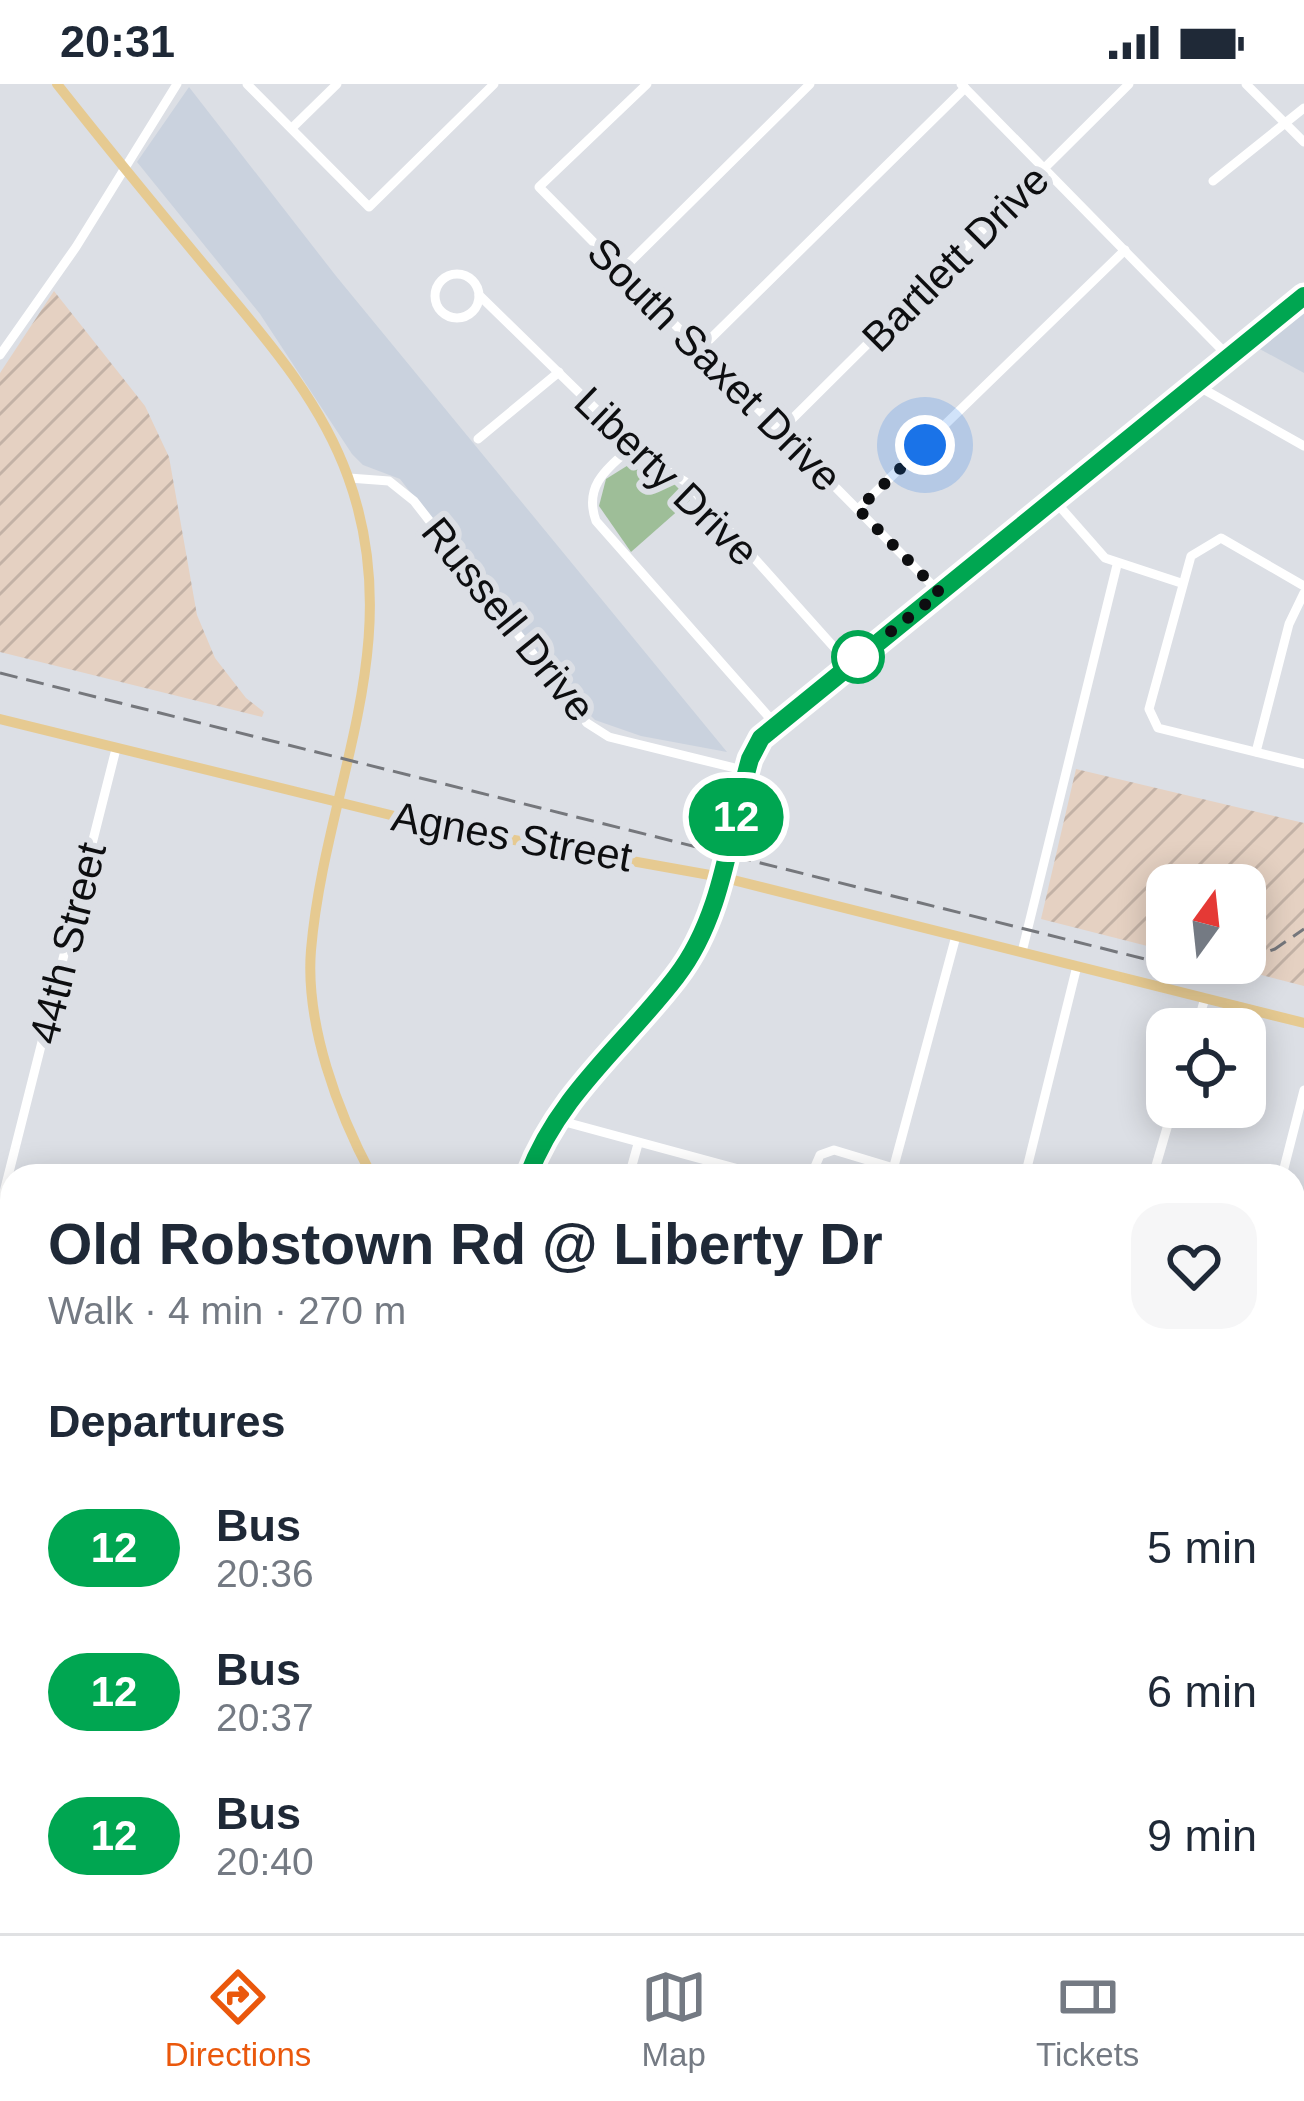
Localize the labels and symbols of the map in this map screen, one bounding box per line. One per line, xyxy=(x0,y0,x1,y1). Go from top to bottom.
street label: Bartlett Drive xyxy=(853,156,1058,361)
street label: South Saxet Drive xyxy=(578,228,851,501)
street label: Liberty Drive xyxy=(566,378,768,575)
your location xyxy=(895,415,955,475)
street label: Russell Drive xyxy=(413,508,605,730)
unlabelled marker xyxy=(833,632,883,682)
line badge: 12 xyxy=(682,778,790,856)
street label: Agnes Street xyxy=(388,792,636,881)
street label: 44th Street xyxy=(20,837,115,1048)
north arrow xyxy=(1146,864,1266,984)

